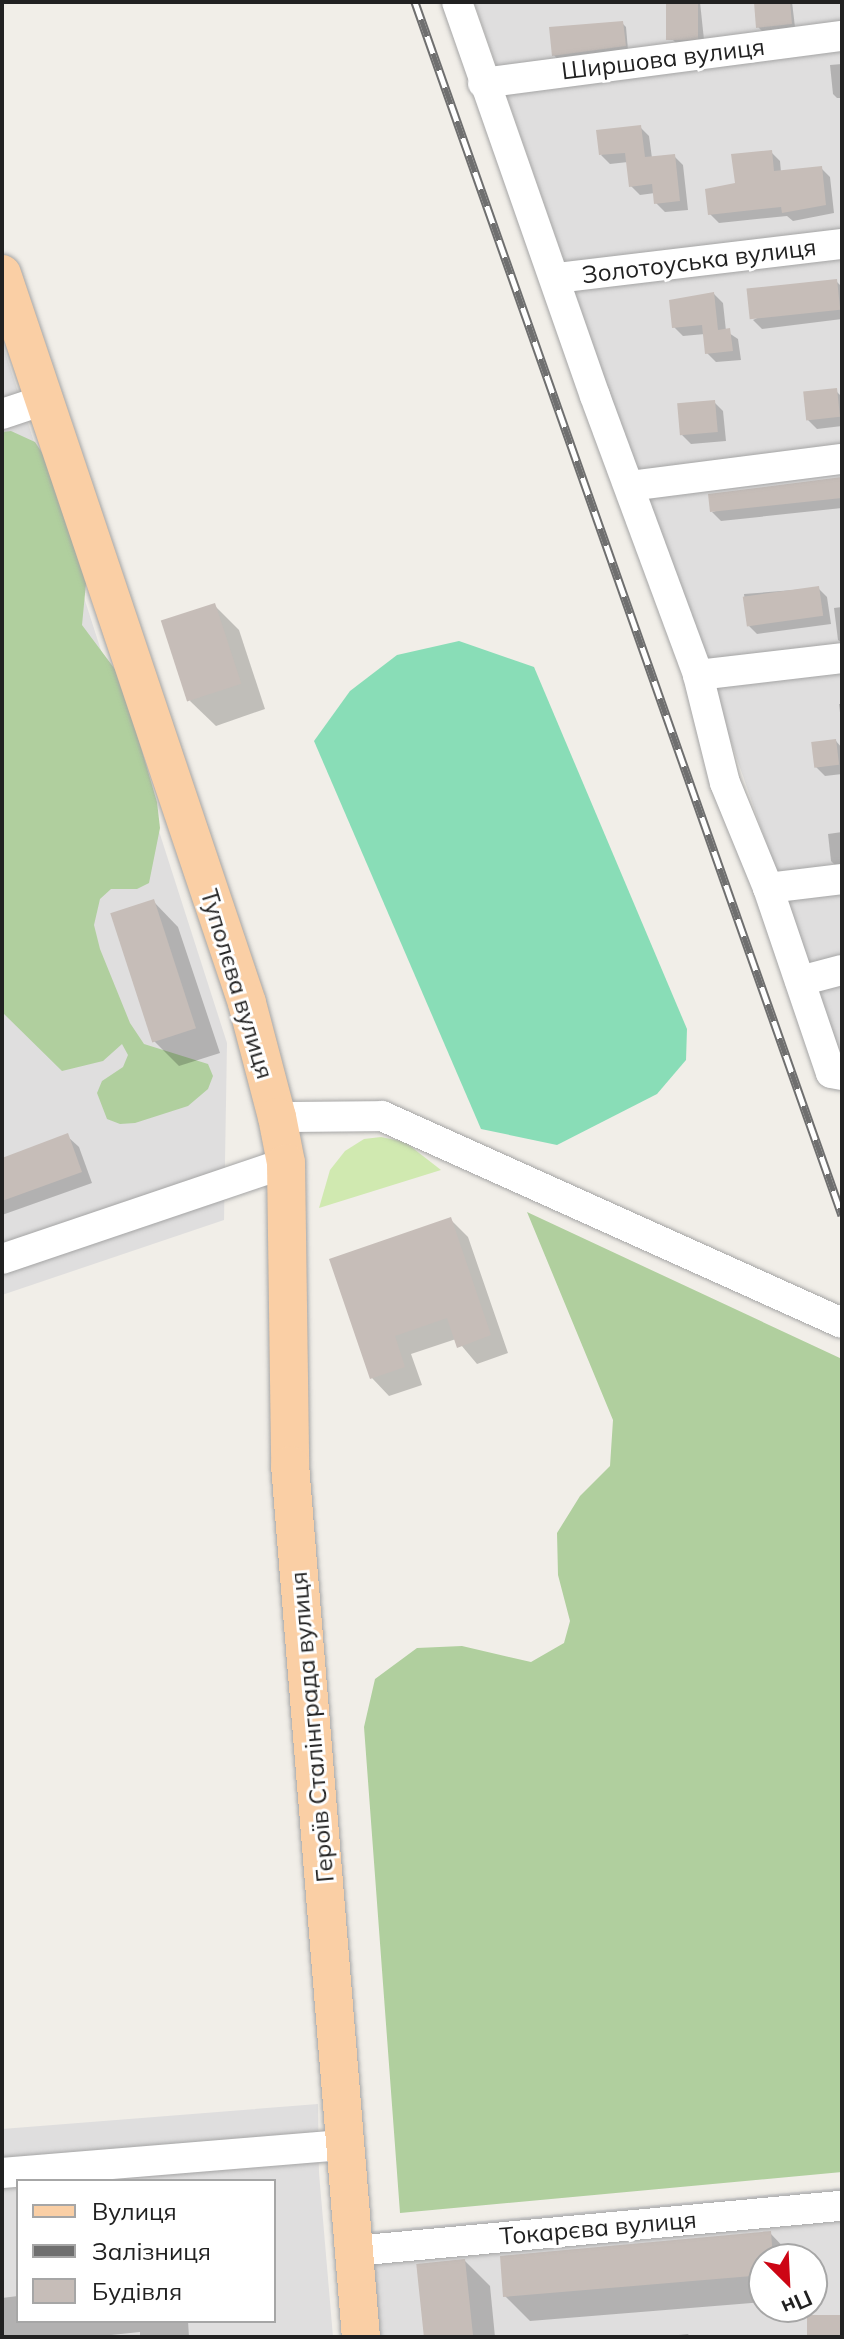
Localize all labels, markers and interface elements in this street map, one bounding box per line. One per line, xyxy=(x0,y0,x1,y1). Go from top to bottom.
street label: Ширшова вулиця xyxy=(560,32,766,86)
street label: Золотоуська вулиця xyxy=(580,232,818,290)
street label: Туполєва вулиця xyxy=(194,886,280,1082)
street label: Героїв Сталінграда вулиця xyxy=(284,1571,340,1883)
legend xyxy=(16,2179,276,2323)
text: Вулиця xyxy=(92,2196,177,2226)
street label: Токарєва вулиця xyxy=(498,2205,698,2251)
text: Залізниця xyxy=(92,2236,211,2266)
north arrow xyxy=(748,2243,828,2323)
text: Будівля xyxy=(92,2276,182,2306)
text: Пн xyxy=(777,2284,817,2322)

